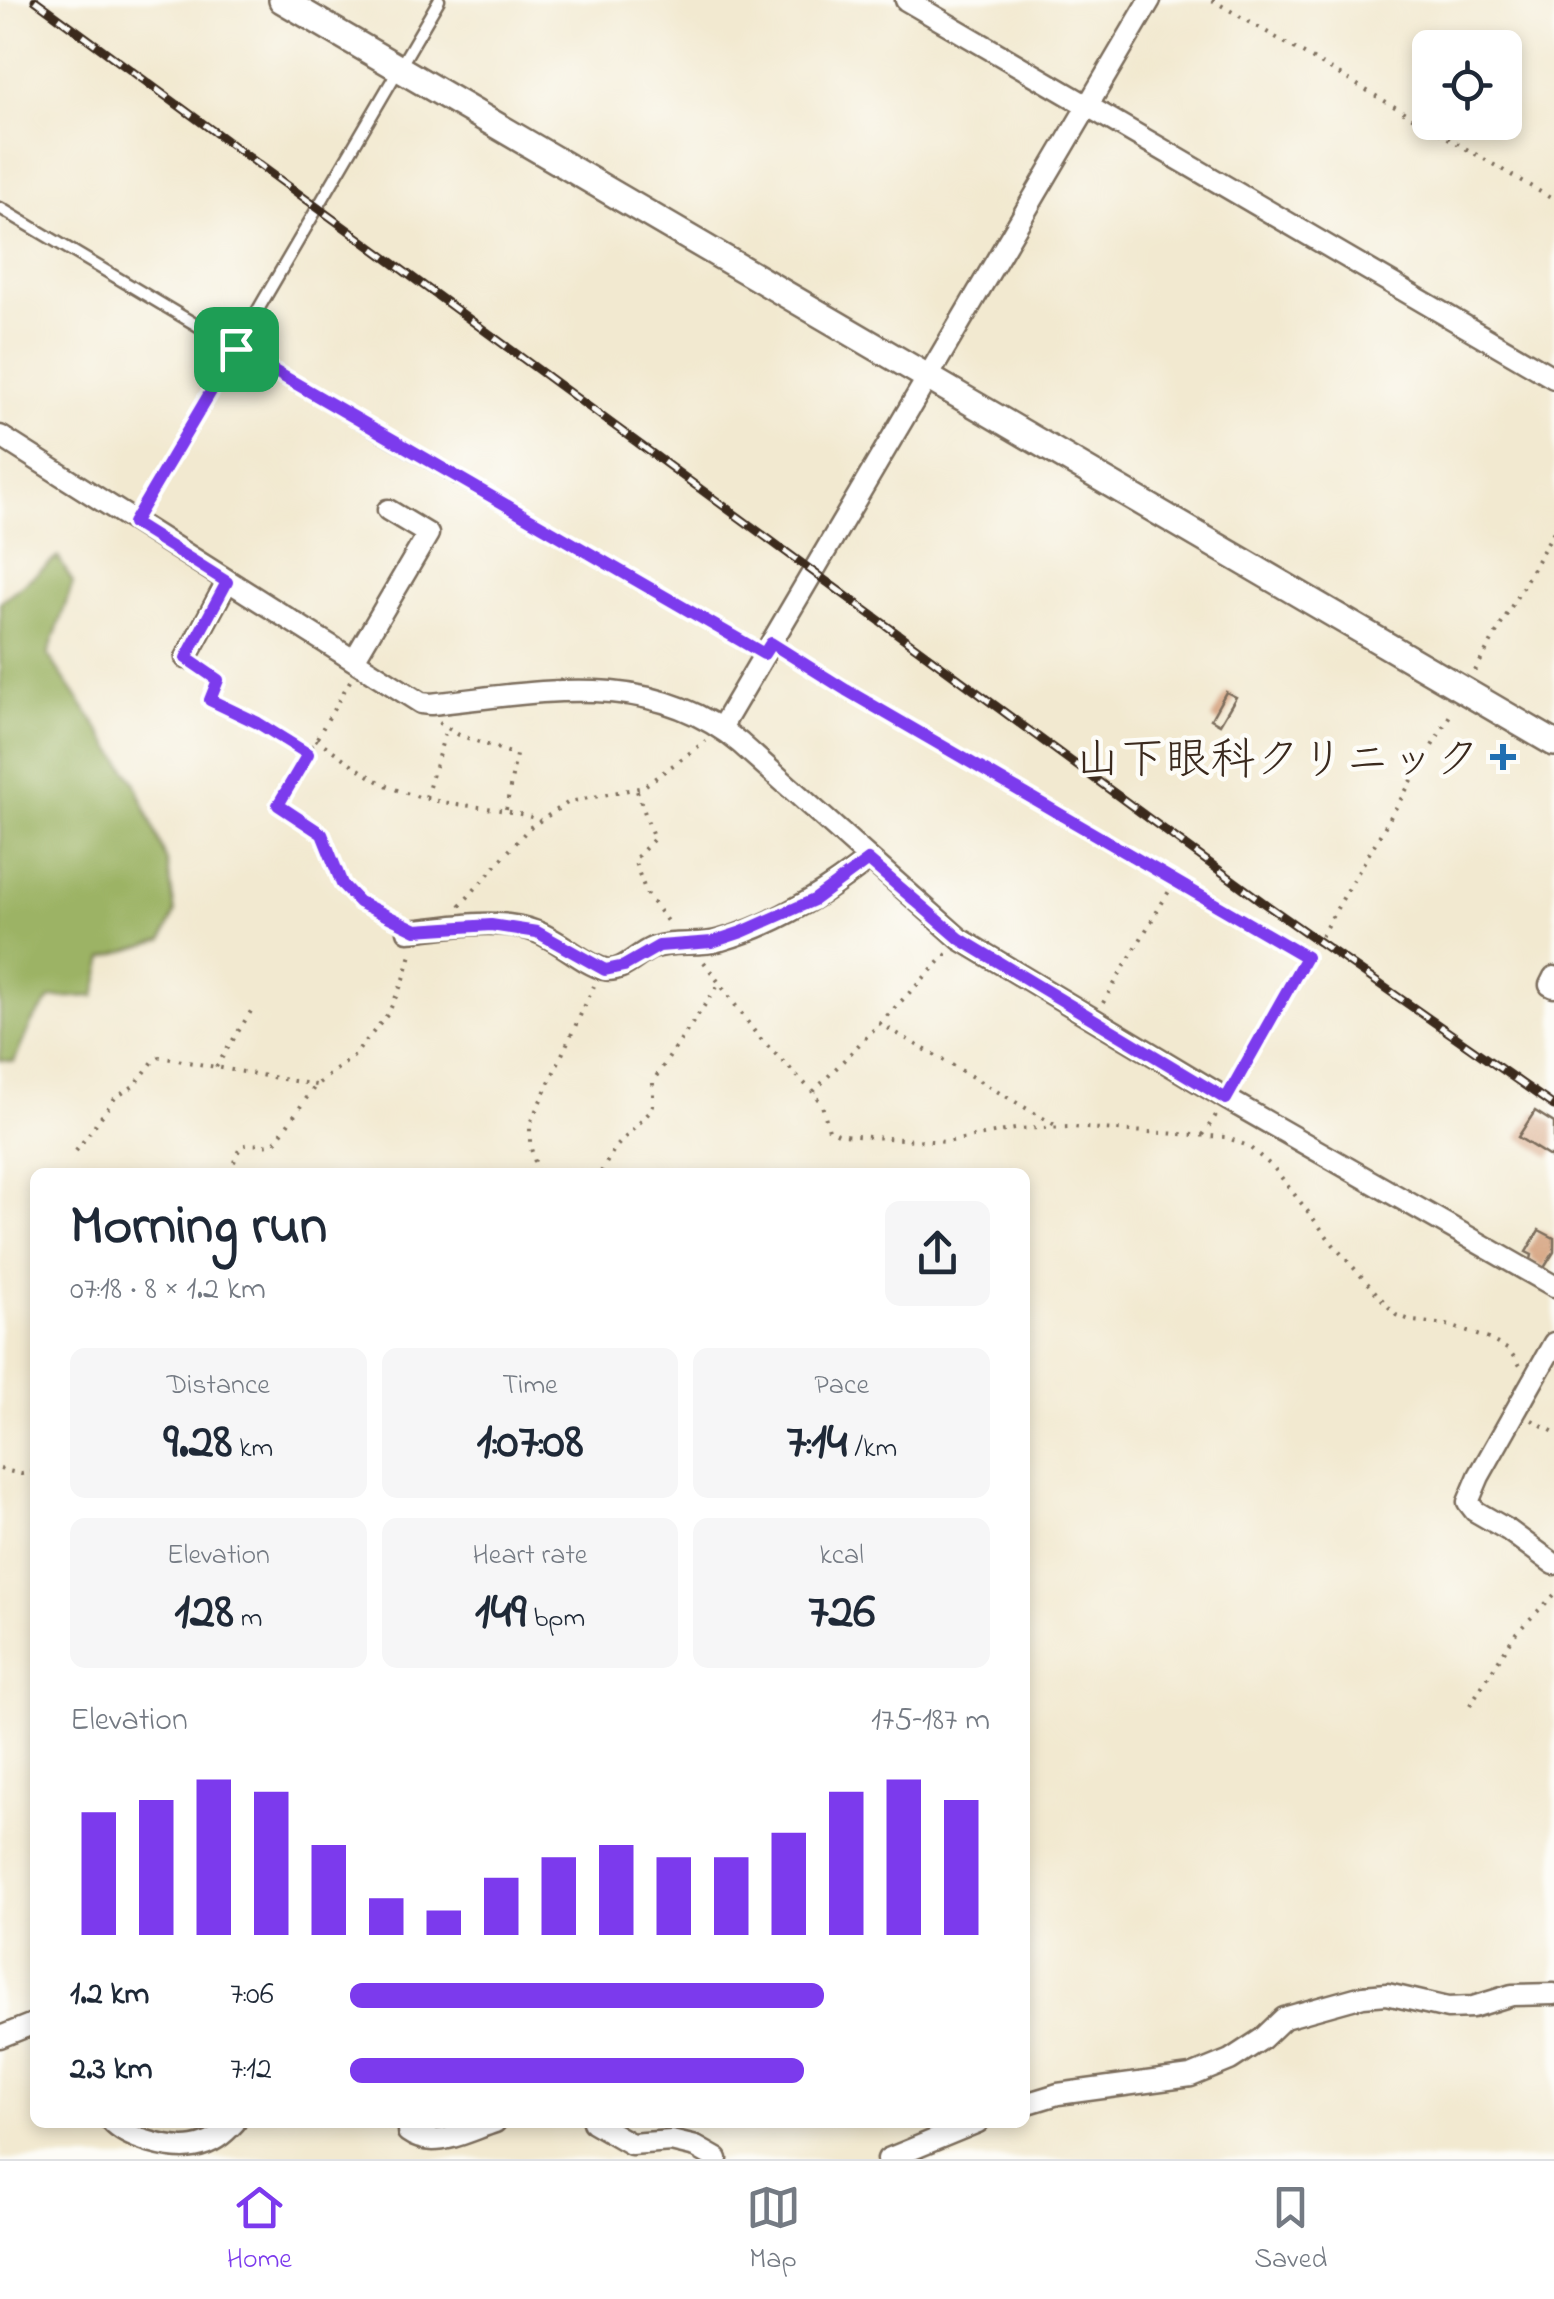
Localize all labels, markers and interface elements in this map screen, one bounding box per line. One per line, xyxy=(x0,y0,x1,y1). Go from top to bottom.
map controls xyxy=(1412,30,1522,140)
button: locate xyxy=(1412,30,1522,140)
pin xyxy=(194,307,279,392)
icon: arrive xyxy=(209,322,264,377)
place label: 山下眼科クリニック xyxy=(1075,729,1480,795)
marker: 山下眼科クリニック xyxy=(1490,744,1516,770)
text: Morning run xyxy=(70,1189,327,1269)
button: share xyxy=(885,1201,990,1306)
text: 07:18 · 8 × 1.2 km xyxy=(70,1267,266,1314)
text: Distance xyxy=(167,1366,270,1407)
text: Time xyxy=(502,1366,558,1407)
text: Pace xyxy=(814,1366,869,1407)
text: 9.28 xyxy=(163,1407,232,1480)
text: 1:07:08 xyxy=(477,1407,583,1480)
text: 7:14 xyxy=(786,1407,847,1480)
text: km xyxy=(232,1429,273,1470)
text: /km xyxy=(847,1429,897,1470)
text: Elevation xyxy=(167,1536,270,1577)
text: Heart rate xyxy=(473,1536,587,1577)
text: kcal xyxy=(819,1536,864,1577)
text: 128 xyxy=(174,1577,234,1650)
text: 149 xyxy=(475,1577,526,1650)
text: 726 xyxy=(808,1577,875,1650)
text: m xyxy=(234,1599,262,1640)
text: bpm xyxy=(526,1599,585,1640)
text: Elevation xyxy=(70,1698,188,1745)
text: 175–187 m xyxy=(871,1698,990,1745)
text: 1.2 km xyxy=(70,1972,149,2019)
text: 7:06 xyxy=(230,1972,274,2019)
text: 2.3 km xyxy=(70,2047,153,2094)
text: 7:12 xyxy=(230,2047,272,2094)
tab: Home xyxy=(227,2180,292,2281)
tab: Map xyxy=(746,2180,801,2281)
tab: Saved xyxy=(1254,2180,1327,2281)

